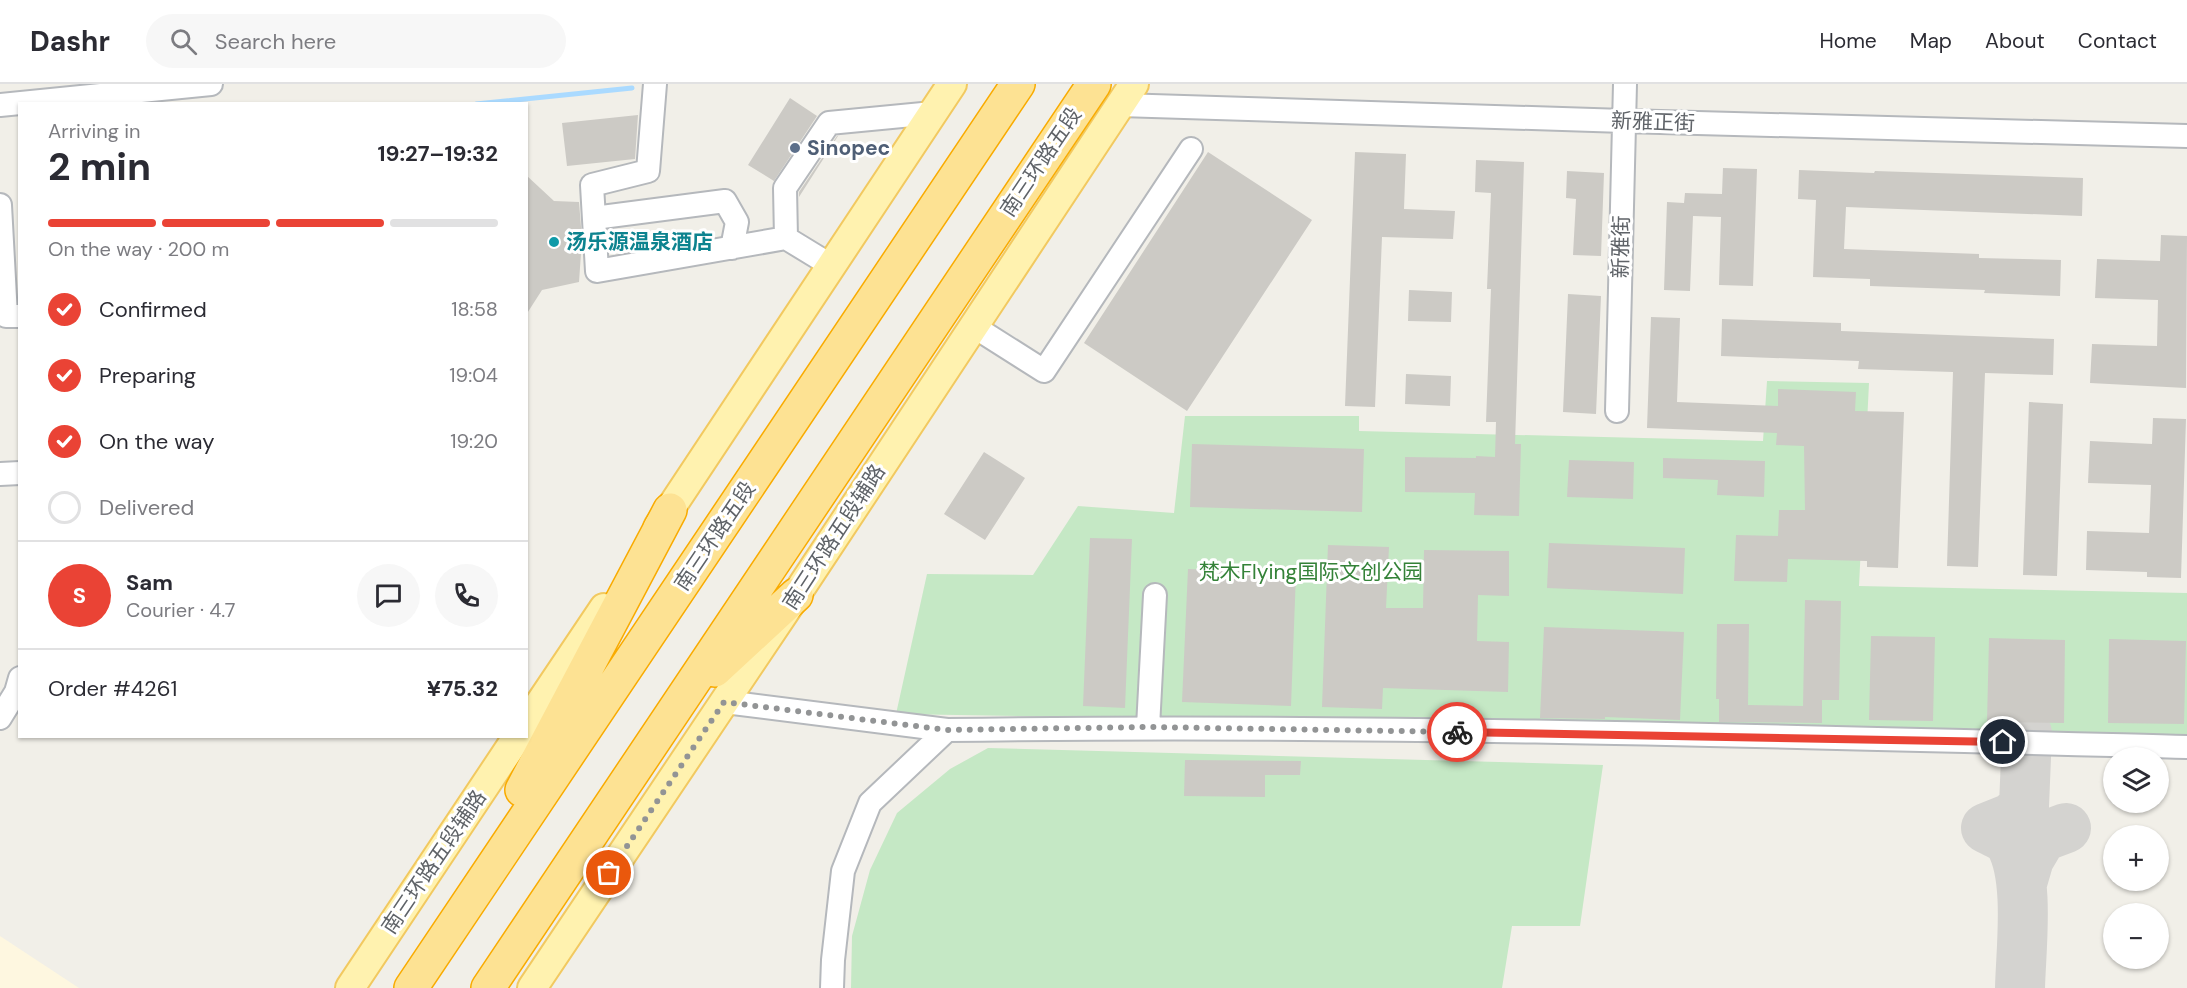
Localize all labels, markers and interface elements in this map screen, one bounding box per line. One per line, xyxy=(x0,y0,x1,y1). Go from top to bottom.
search box xyxy=(146,14,566,68)
text: Dashr xyxy=(30,23,110,60)
icon: search xyxy=(167,25,200,58)
text: Search here xyxy=(215,27,336,56)
text: Home xyxy=(1819,27,1877,55)
text: Map xyxy=(1910,27,1952,55)
text: About xyxy=(1985,27,2045,55)
text: Contact xyxy=(2078,27,2157,55)
street label: 南三环路五段 xyxy=(994,102,1088,222)
street label: 新雅正街 xyxy=(1611,107,1695,137)
text: Arriving in xyxy=(48,118,140,144)
place label: Sinopec xyxy=(807,134,890,162)
text: 19:27–19:32 xyxy=(378,139,498,168)
text: 2 min xyxy=(48,141,151,192)
marker: Sinopec xyxy=(788,141,802,155)
street label: 新雅街 xyxy=(1606,215,1636,279)
place label: 汤乐源温泉酒店 xyxy=(566,228,713,256)
marker: 汤乐源温泉酒店 xyxy=(547,235,561,249)
text: On the way · 200 m xyxy=(48,236,229,262)
icon: check xyxy=(48,293,81,326)
text: Confirmed xyxy=(99,295,207,324)
text: 18:58 xyxy=(451,296,498,322)
icon: check xyxy=(48,359,81,392)
text: Preparing xyxy=(99,361,196,390)
text: 19:04 xyxy=(449,362,498,388)
icon: check xyxy=(48,425,81,458)
text: On the way xyxy=(99,427,214,456)
text: 19:20 xyxy=(450,428,498,454)
street label: 南三环路五段辅路 xyxy=(777,459,891,615)
street label: 南三环路五段 xyxy=(668,476,762,596)
text: Delivered xyxy=(99,493,194,522)
park label: 梵木Flying国际文创公园 xyxy=(1199,558,1423,586)
button: chat xyxy=(357,564,420,627)
button: phone xyxy=(435,564,498,627)
text: Sam xyxy=(126,568,173,597)
text: S xyxy=(73,581,86,610)
text: Courier · 4.7 xyxy=(126,597,235,623)
text: Order #4261 xyxy=(48,674,177,703)
text: ¥75.32 xyxy=(427,674,498,703)
courier xyxy=(1427,702,1487,762)
icon: bike xyxy=(1441,716,1474,749)
pin xyxy=(1977,716,2028,767)
icon: home xyxy=(1986,725,2019,758)
map controls xyxy=(2103,747,2169,969)
button: layers xyxy=(2103,747,2169,813)
street label: 南三环路五段辅路 xyxy=(375,785,493,939)
button: + xyxy=(2103,825,2169,891)
pin xyxy=(583,847,634,898)
icon: bag xyxy=(592,856,625,889)
button: − xyxy=(2103,903,2169,969)

